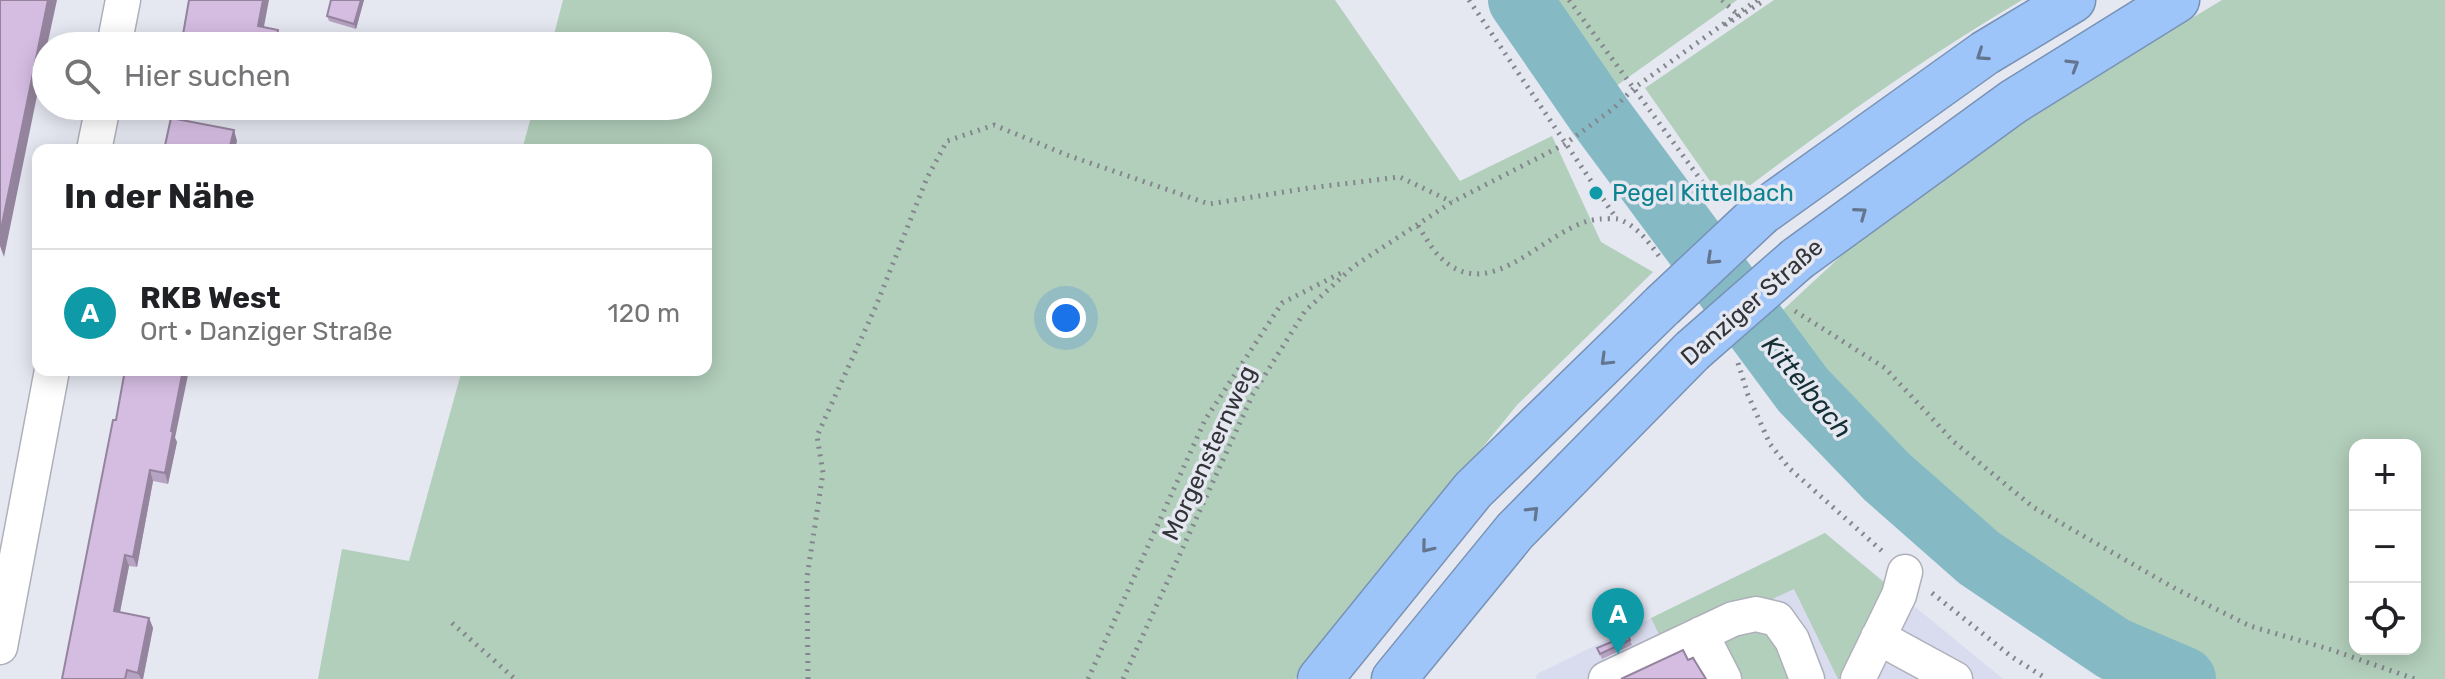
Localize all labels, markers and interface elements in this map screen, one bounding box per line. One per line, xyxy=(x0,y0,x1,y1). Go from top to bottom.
search box xyxy=(32,32,712,120)
one-way arrow xyxy=(1977,45,1991,60)
icon: search xyxy=(60,54,104,98)
text: Hier suchen xyxy=(124,58,291,94)
one-way arrow xyxy=(2065,59,2079,74)
text: In der Nähe xyxy=(64,176,255,217)
place label: Pegel Kittelbach xyxy=(1612,179,1794,207)
marker: Pegel Kittelbach xyxy=(1587,184,1605,202)
one-way arrow xyxy=(1852,209,1866,223)
street label: Danziger Straße xyxy=(1675,233,1829,371)
one-way arrow xyxy=(1706,250,1721,264)
text: RKB West xyxy=(140,280,281,316)
text: A xyxy=(81,298,99,329)
text: 120 m xyxy=(608,298,680,329)
your location xyxy=(1046,298,1086,338)
text: Ort · Danziger Straße xyxy=(140,316,393,347)
water label: Kittelbach xyxy=(1755,330,1858,445)
one-way arrow xyxy=(1601,351,1615,365)
street label: Morgensternweg xyxy=(1156,361,1262,545)
map controls xyxy=(2349,439,2421,655)
button: + xyxy=(2349,439,2421,511)
one-way arrow xyxy=(1524,507,1538,521)
button: − xyxy=(2349,511,2421,583)
one-way arrow xyxy=(1422,538,1436,553)
button: locate xyxy=(2349,583,2421,655)
pin: A xyxy=(1592,588,1644,654)

